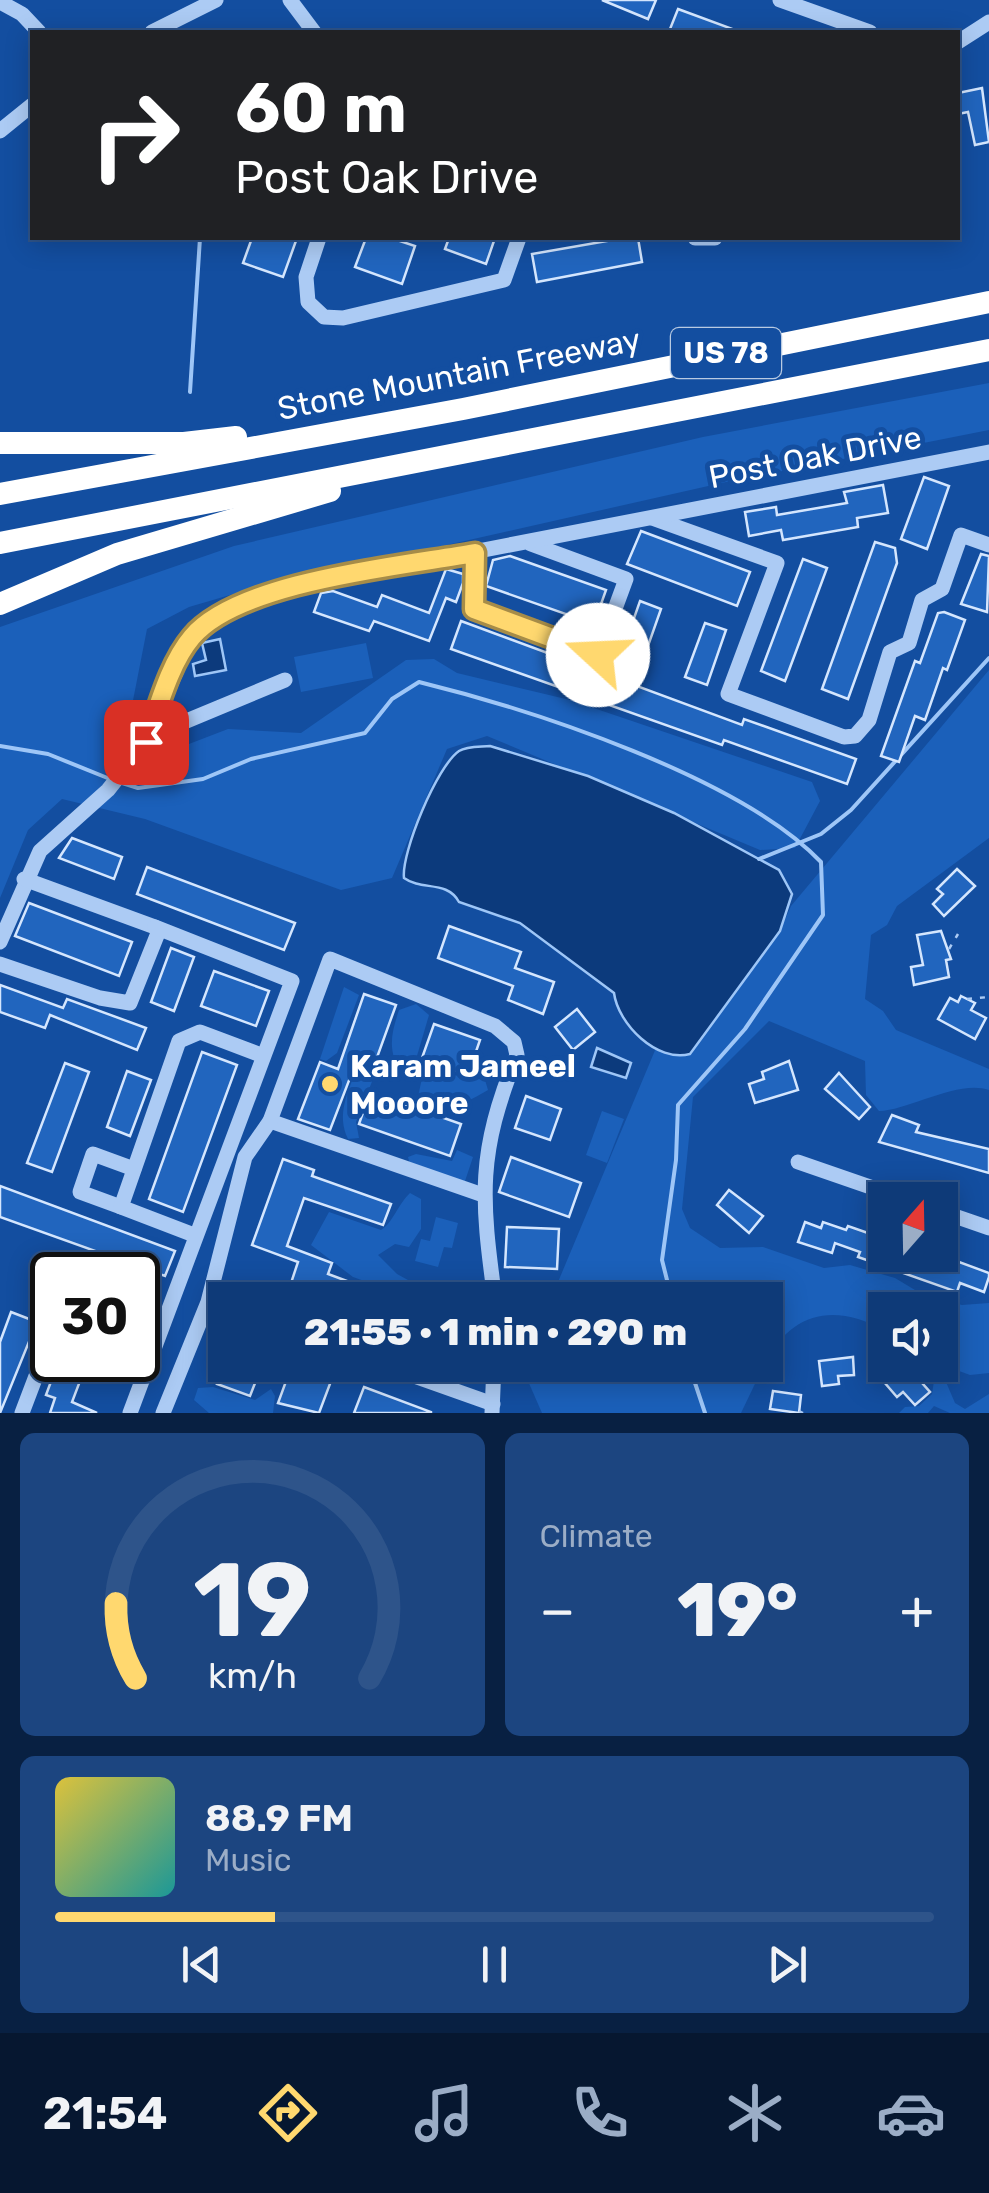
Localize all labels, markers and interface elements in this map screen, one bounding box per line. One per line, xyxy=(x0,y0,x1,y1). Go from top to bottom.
text: 60 m xyxy=(235,67,407,150)
icon: right xyxy=(70,70,200,200)
text: Post Oak Drive xyxy=(235,151,538,204)
street label: Stone Mountain Freeway xyxy=(274,320,644,428)
road number: US 78 xyxy=(671,328,781,378)
street label: Post Oak Drive xyxy=(705,418,925,496)
position arrow xyxy=(546,603,650,707)
pin xyxy=(104,700,189,785)
icon: arrive xyxy=(119,715,174,770)
place label: Karam Jameel Mooore xyxy=(350,1047,576,1122)
marker: Karam Jameel Mooore xyxy=(319,1073,341,1095)
north arrow xyxy=(868,1182,958,1272)
map controls xyxy=(868,1182,958,1382)
speed limit sign: 30 xyxy=(30,1252,160,1382)
button: sound xyxy=(868,1292,958,1382)
text: 21:55 · 1 min · 290 m xyxy=(304,1309,687,1355)
text: Climate xyxy=(540,1517,653,1555)
text: 19 xyxy=(193,1539,311,1662)
text: 19° xyxy=(677,1566,798,1655)
text: − xyxy=(540,1578,575,1643)
text: + xyxy=(900,1578,934,1643)
text: km/h xyxy=(208,1655,297,1697)
text: 88.9 FM xyxy=(205,1795,353,1841)
text: Music xyxy=(205,1841,291,1879)
icon: previous xyxy=(174,1937,229,1992)
icon: pause xyxy=(467,1937,522,1992)
icon: next xyxy=(760,1937,815,1992)
icon: directions xyxy=(253,2078,323,2148)
icon: music xyxy=(409,2078,479,2148)
icon: phone xyxy=(565,2078,635,2148)
icon: climate xyxy=(720,2078,790,2148)
icon: car xyxy=(876,2078,946,2148)
text: 21:54 xyxy=(43,2087,167,2140)

